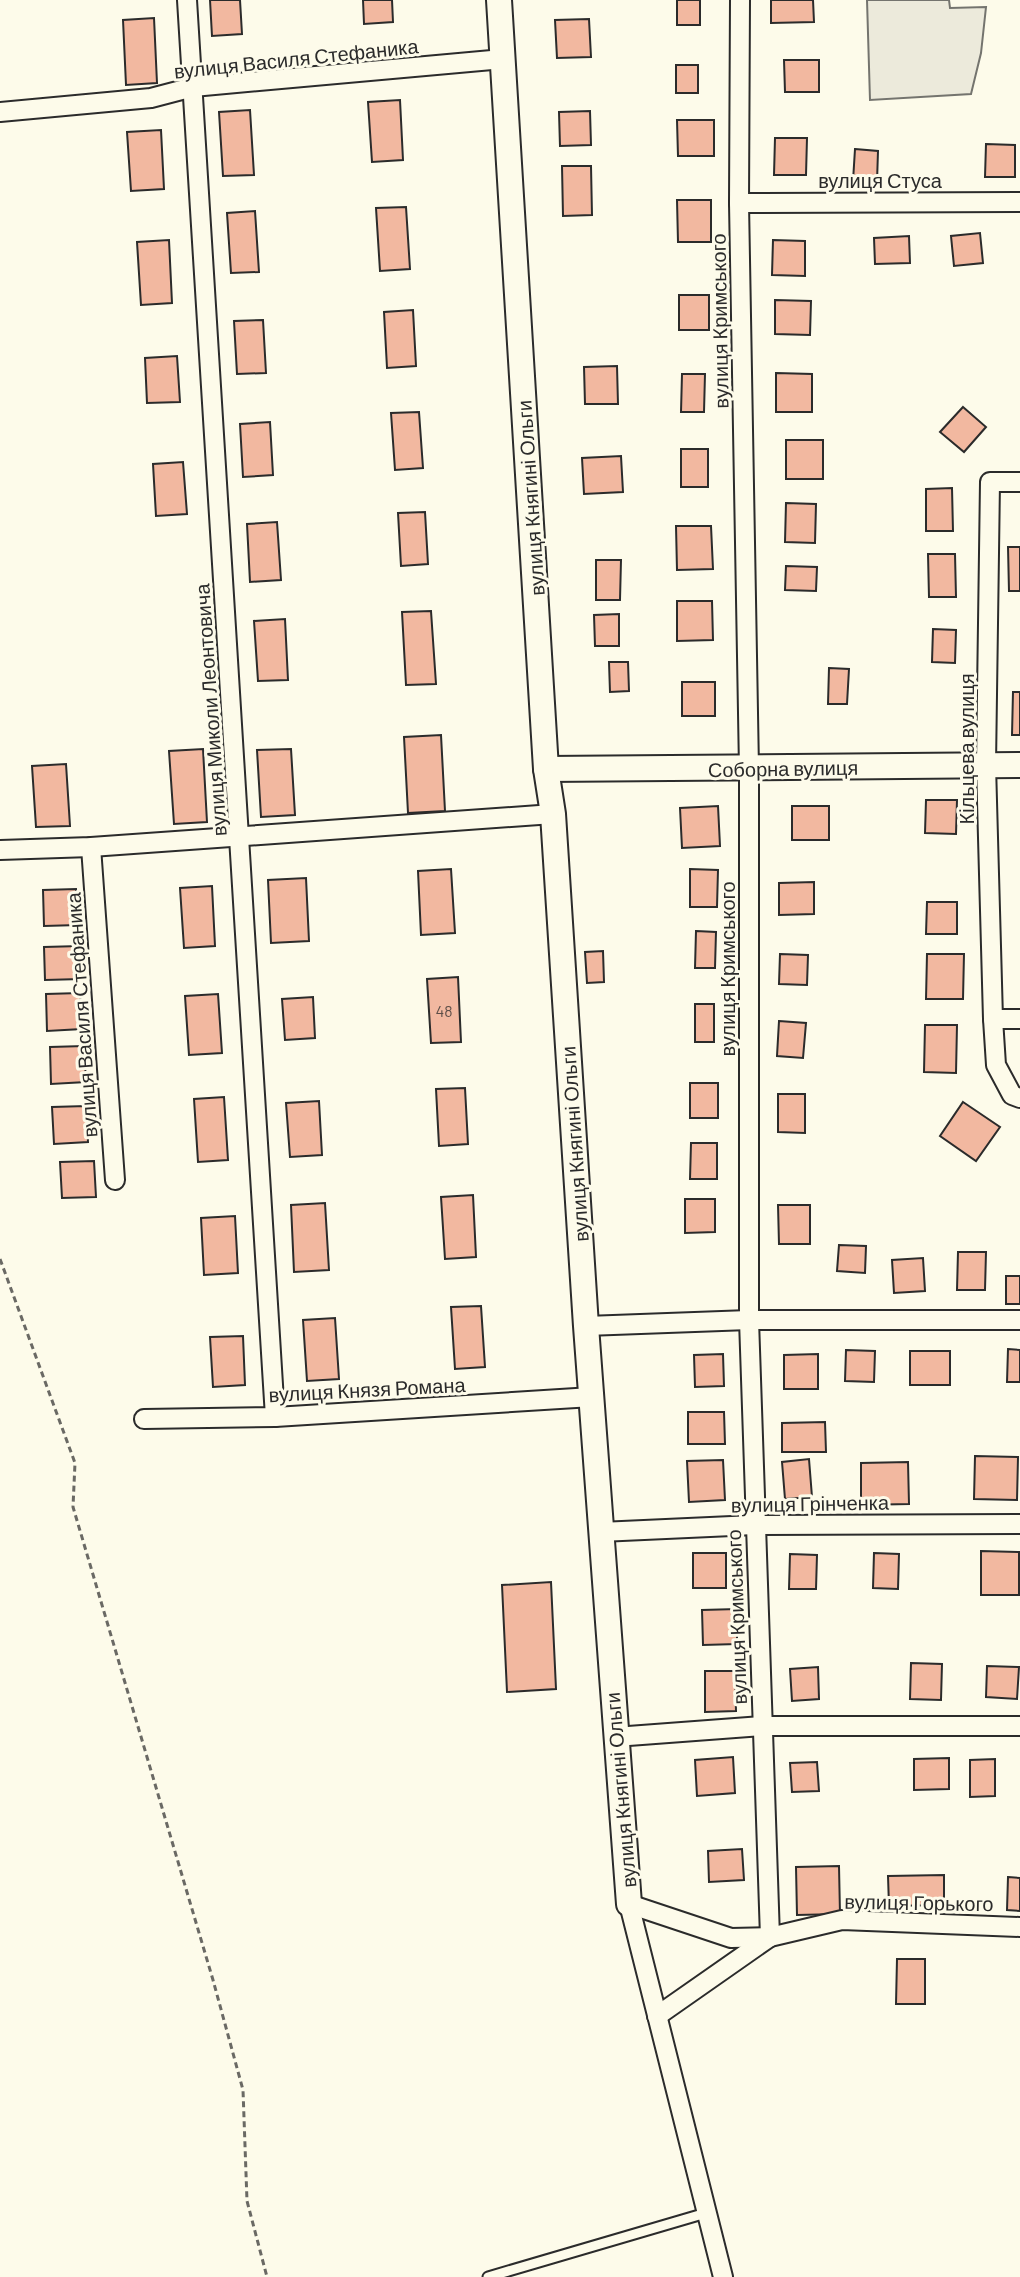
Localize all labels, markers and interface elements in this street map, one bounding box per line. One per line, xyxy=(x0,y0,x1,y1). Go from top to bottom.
street label: вулиця Василя Стефаника xyxy=(173,33,420,83)
street label: вулиця Стуса xyxy=(818,168,943,192)
street label: вулиця Кримського xyxy=(705,233,733,409)
street label: вулиця Княгині Ольги xyxy=(511,399,549,597)
street label: вулиця Миколи Леонтовича xyxy=(189,582,231,837)
street label: Кільцева вулиця xyxy=(954,674,978,824)
street label: Соборна вулиця xyxy=(708,755,858,781)
street label: вулиця Кримського xyxy=(715,881,739,1057)
street label: вулиця Василя Стефаника xyxy=(60,891,102,1138)
house number: 48 xyxy=(435,1001,453,1020)
street label: вулиця Княгині Ольги xyxy=(555,1045,593,1243)
street label: вулиця Князя Романа xyxy=(268,1372,467,1406)
street label: вулиця Грінченка xyxy=(731,1490,890,1516)
street label: вулиця Кримського xyxy=(721,1529,751,1705)
street label: вулиця Княгині Ольги xyxy=(599,1691,641,1889)
street label: вулиця Горького xyxy=(844,1889,994,1915)

